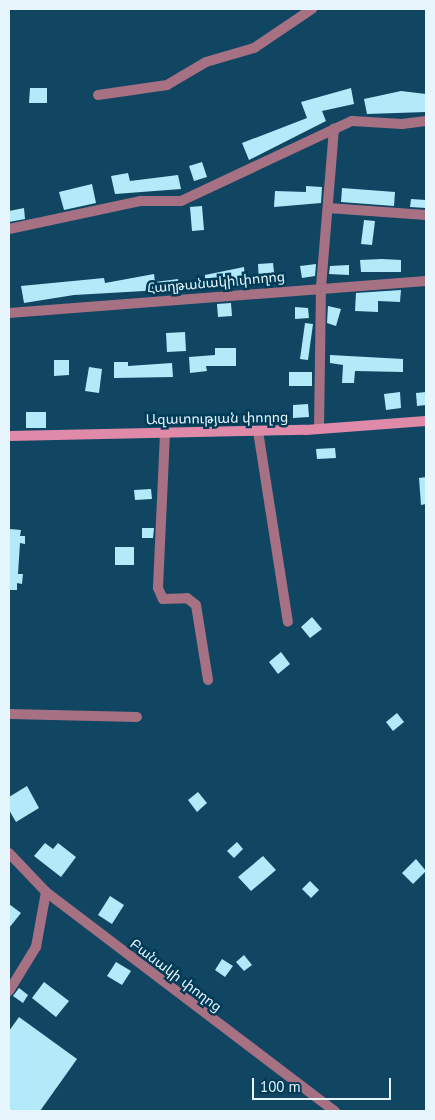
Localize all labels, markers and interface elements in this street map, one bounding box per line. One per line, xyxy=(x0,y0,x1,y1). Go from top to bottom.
street label: Հաղթանակի փողոց xyxy=(146,268,286,296)
street label: Ազատության փողոց xyxy=(145,408,289,428)
street label: Բանակի փողոց xyxy=(127,935,225,1015)
scale bar xyxy=(255,1068,394,1100)
text: 100 m xyxy=(260,1077,301,1096)

